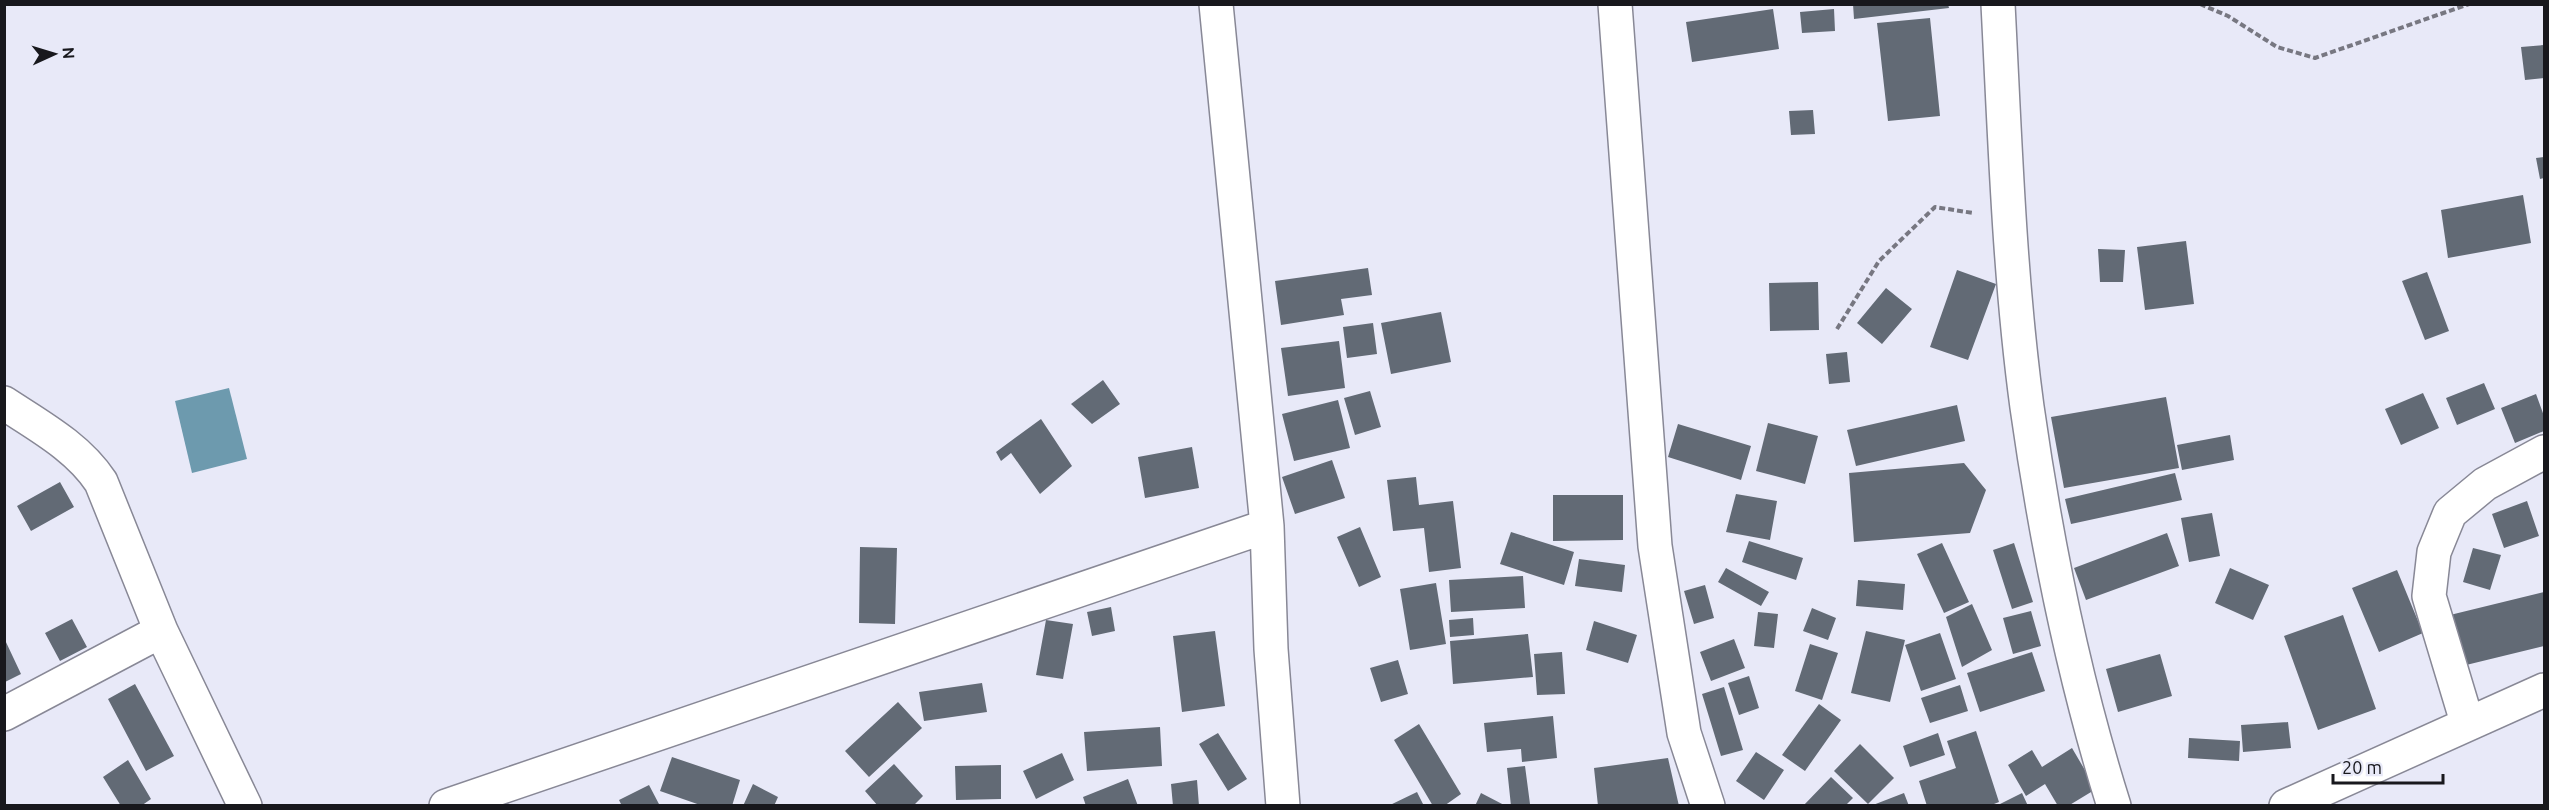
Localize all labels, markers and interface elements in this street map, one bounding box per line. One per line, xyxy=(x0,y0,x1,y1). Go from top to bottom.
north arrow xyxy=(24,24,84,84)
text: N xyxy=(60,46,78,60)
scale bar xyxy=(2333,747,2442,785)
text: 20 m xyxy=(2342,757,2382,777)

